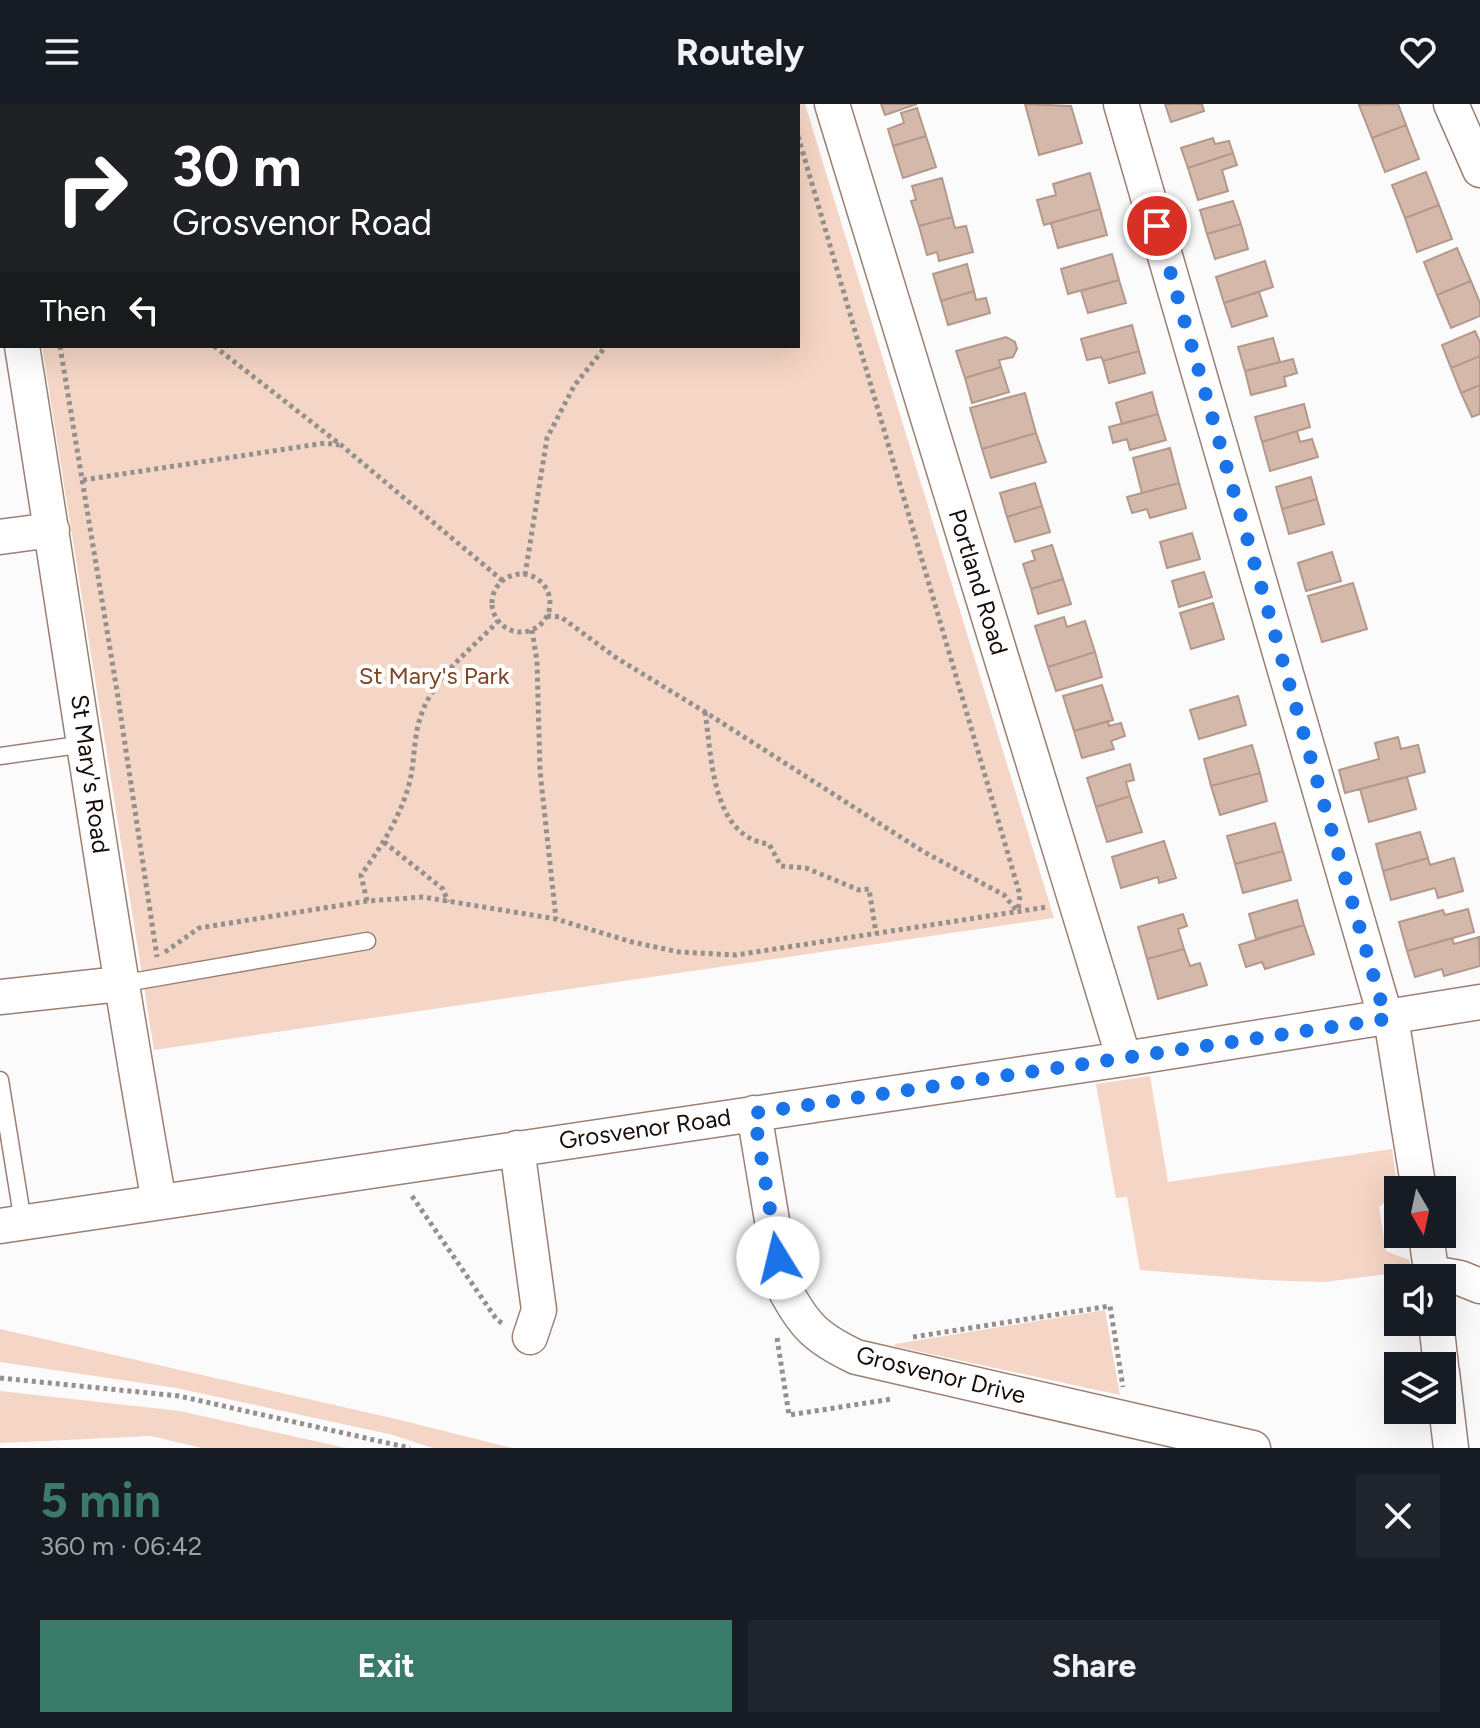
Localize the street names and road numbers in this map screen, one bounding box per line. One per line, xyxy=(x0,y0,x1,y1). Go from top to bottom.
street label: Portland Road xyxy=(943,505,1014,658)
street label: St Mary's Road xyxy=(65,693,116,855)
street label: Grosvenor Road xyxy=(557,1102,733,1155)
street label: Grosvenor Drive xyxy=(853,1339,1029,1410)

